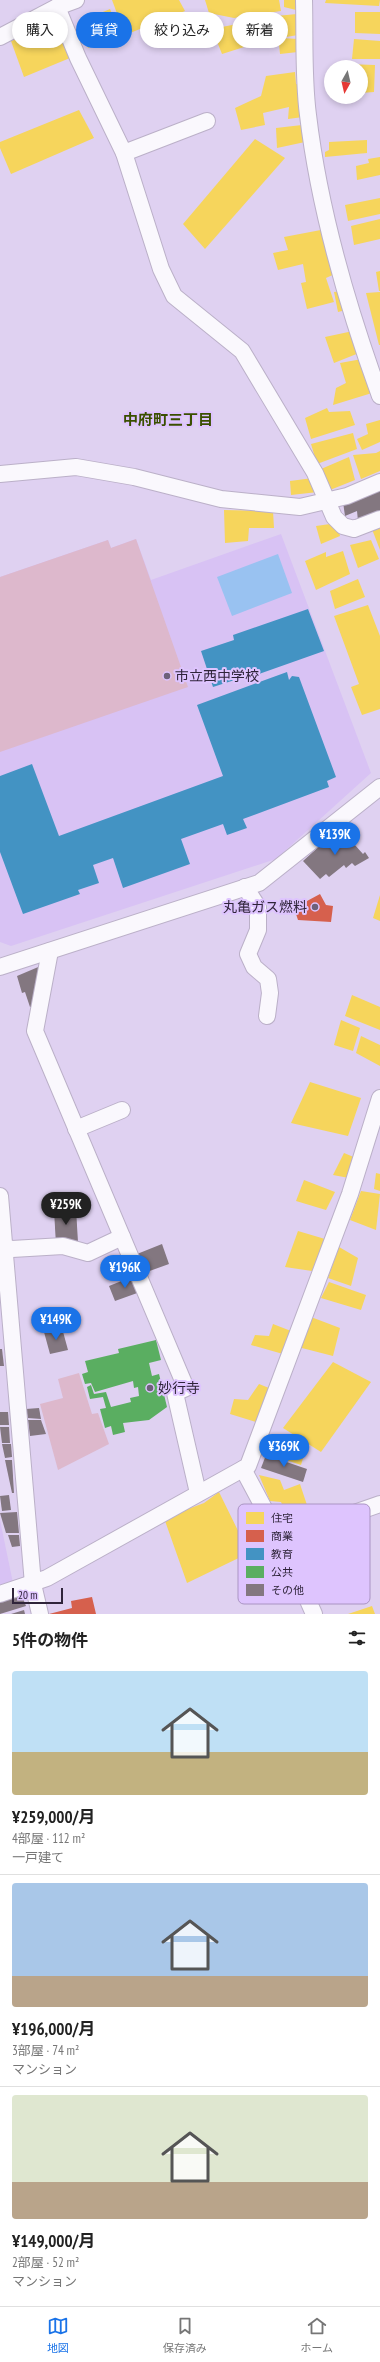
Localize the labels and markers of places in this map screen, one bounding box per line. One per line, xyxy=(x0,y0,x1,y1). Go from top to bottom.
place label: 市立西中学校 xyxy=(175,667,259,685)
marker: 市立西中学校 xyxy=(162,671,172,681)
pin: ¥139K xyxy=(307,822,363,856)
place label: 丸亀ガス燃料 xyxy=(223,898,307,916)
marker: 丸亀ガス燃料 xyxy=(310,902,320,912)
pin: ¥259K xyxy=(38,1192,94,1226)
pin: ¥196K xyxy=(97,1255,153,1289)
pin: ¥149K xyxy=(28,1307,84,1341)
place label: 妙行寺 xyxy=(158,1379,200,1397)
marker: 妙行寺 xyxy=(145,1383,155,1393)
pin: ¥369K xyxy=(256,1434,312,1468)

